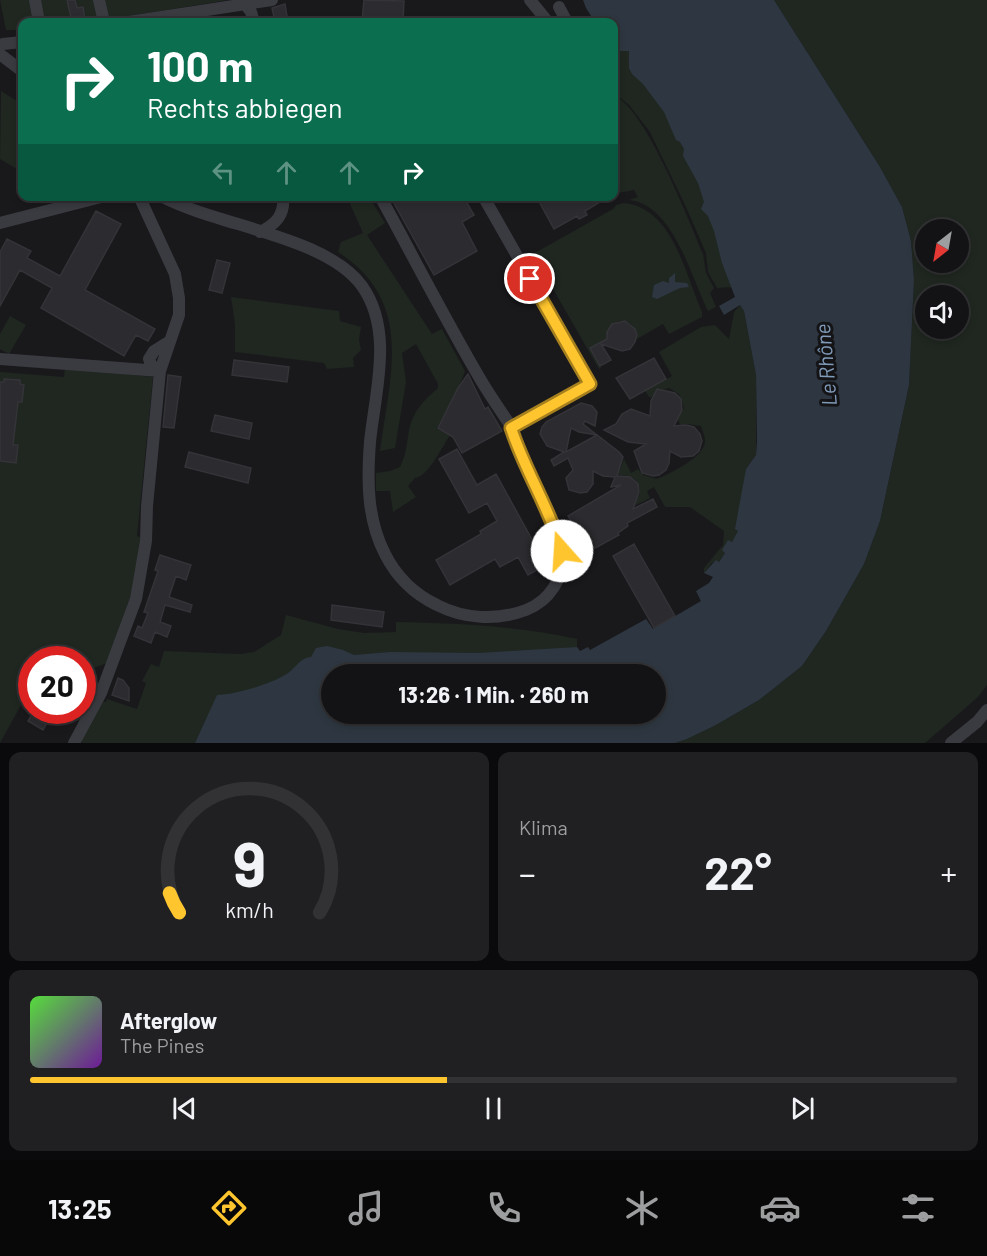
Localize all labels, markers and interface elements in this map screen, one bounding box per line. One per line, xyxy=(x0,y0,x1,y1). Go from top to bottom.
text: 100 m xyxy=(147,40,253,90)
icon: right xyxy=(48,42,126,120)
text: Rechts abbiegen xyxy=(147,91,343,123)
icon: left xyxy=(207,156,240,189)
icon: ahead xyxy=(270,156,303,189)
icon: ahead xyxy=(333,156,366,189)
icon: right xyxy=(396,156,429,189)
north arrow xyxy=(915,219,969,273)
map controls xyxy=(915,219,969,339)
pin xyxy=(504,253,555,304)
icon: arrive xyxy=(513,262,546,295)
button: sound xyxy=(915,285,969,339)
water label: Le Rhône xyxy=(809,323,841,407)
position arrow xyxy=(530,519,594,583)
speed limit sign: 20 xyxy=(18,646,96,724)
text: 13:26 · 1 Min. · 260 m xyxy=(398,681,589,707)
text: Klima xyxy=(519,815,568,839)
text: 9 xyxy=(232,825,266,899)
text: 22° xyxy=(704,845,772,899)
text: − xyxy=(519,853,536,893)
text: + xyxy=(940,853,957,893)
text: km/h xyxy=(225,898,273,923)
text: Afterglow xyxy=(120,1007,217,1033)
text: The Pines xyxy=(120,1033,204,1057)
icon: previous xyxy=(168,1092,201,1125)
icon: pause xyxy=(477,1092,510,1125)
icon: next xyxy=(786,1092,819,1125)
icon: directions xyxy=(208,1187,250,1229)
icon: music xyxy=(345,1187,387,1229)
icon: phone xyxy=(483,1187,525,1229)
icon: climate xyxy=(621,1187,663,1229)
icon: car xyxy=(759,1187,801,1229)
icon: filters xyxy=(897,1187,939,1229)
text: 13:25 xyxy=(48,1192,112,1224)

